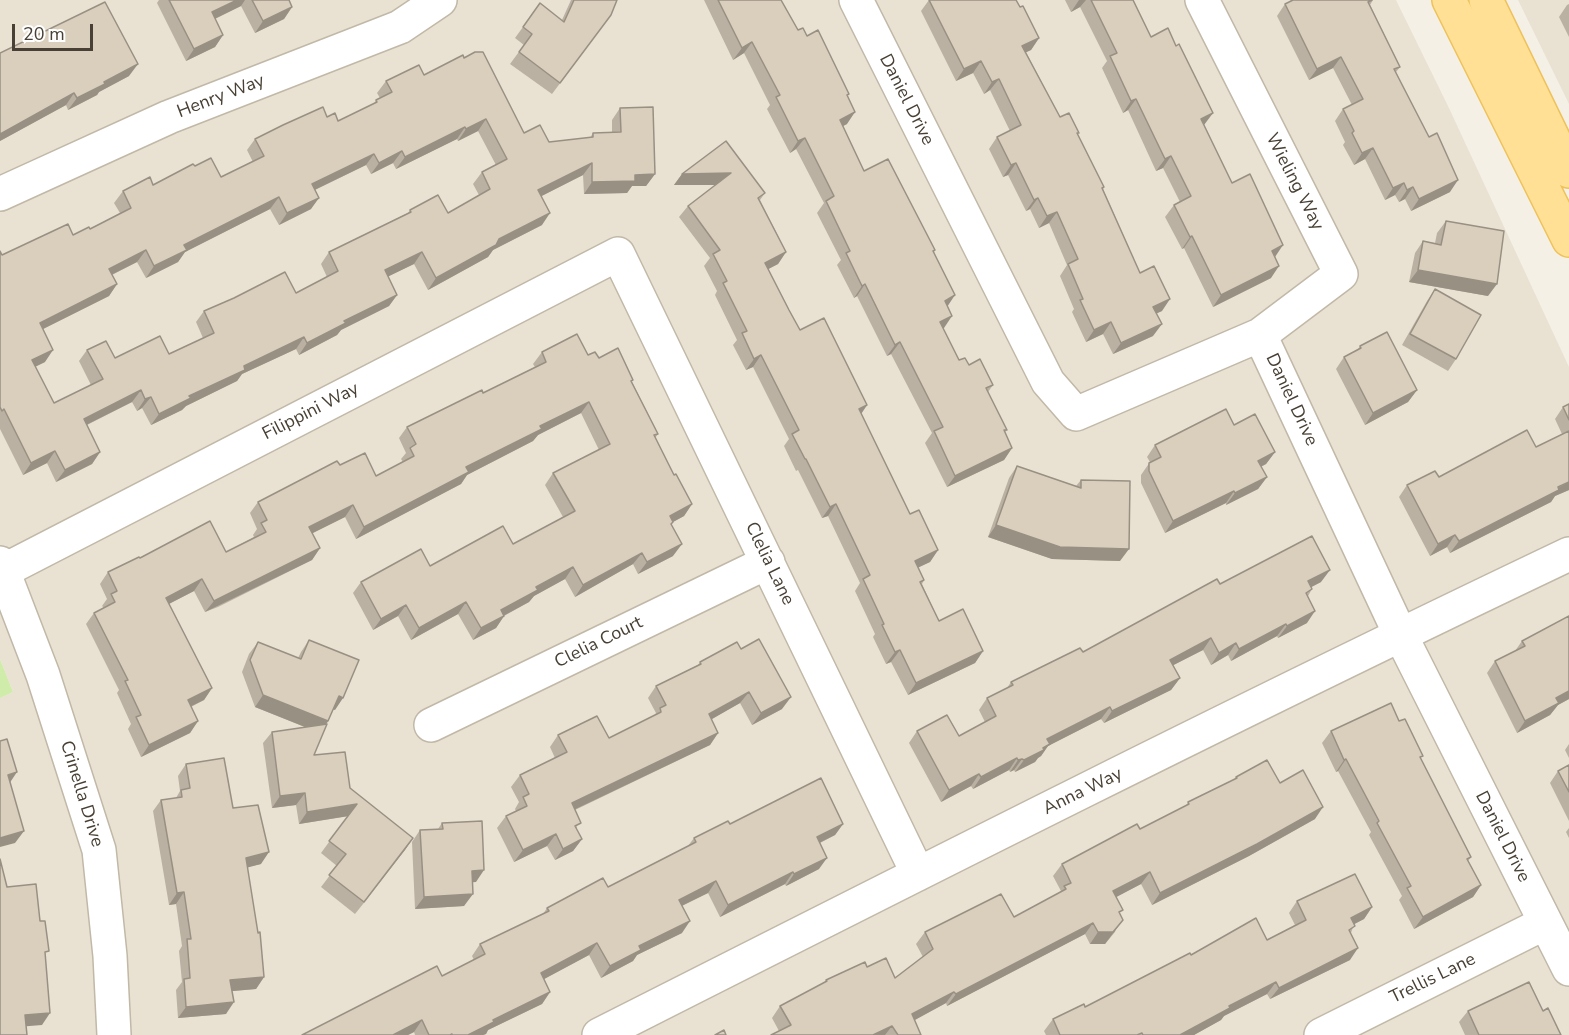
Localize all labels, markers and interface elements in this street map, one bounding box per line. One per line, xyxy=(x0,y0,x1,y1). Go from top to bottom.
scale bar xyxy=(15,12,96,50)
text: 20 m xyxy=(23,22,65,46)
street label: Daniel Drive xyxy=(874,51,938,149)
street label: Henry Way xyxy=(174,70,268,124)
street label: Wieling Way xyxy=(1260,130,1328,234)
street label: Daniel Drive xyxy=(1260,350,1322,450)
street label: Filippini Way xyxy=(259,378,363,446)
street label: Clelia Lane xyxy=(740,519,798,609)
street label: Clelia Court xyxy=(551,612,647,674)
street label: Crinella Drive xyxy=(55,738,107,850)
street label: Anna Way xyxy=(1040,764,1126,820)
street label: Daniel Drive xyxy=(1470,788,1534,886)
street label: Trellis Lane xyxy=(1387,949,1479,1009)

